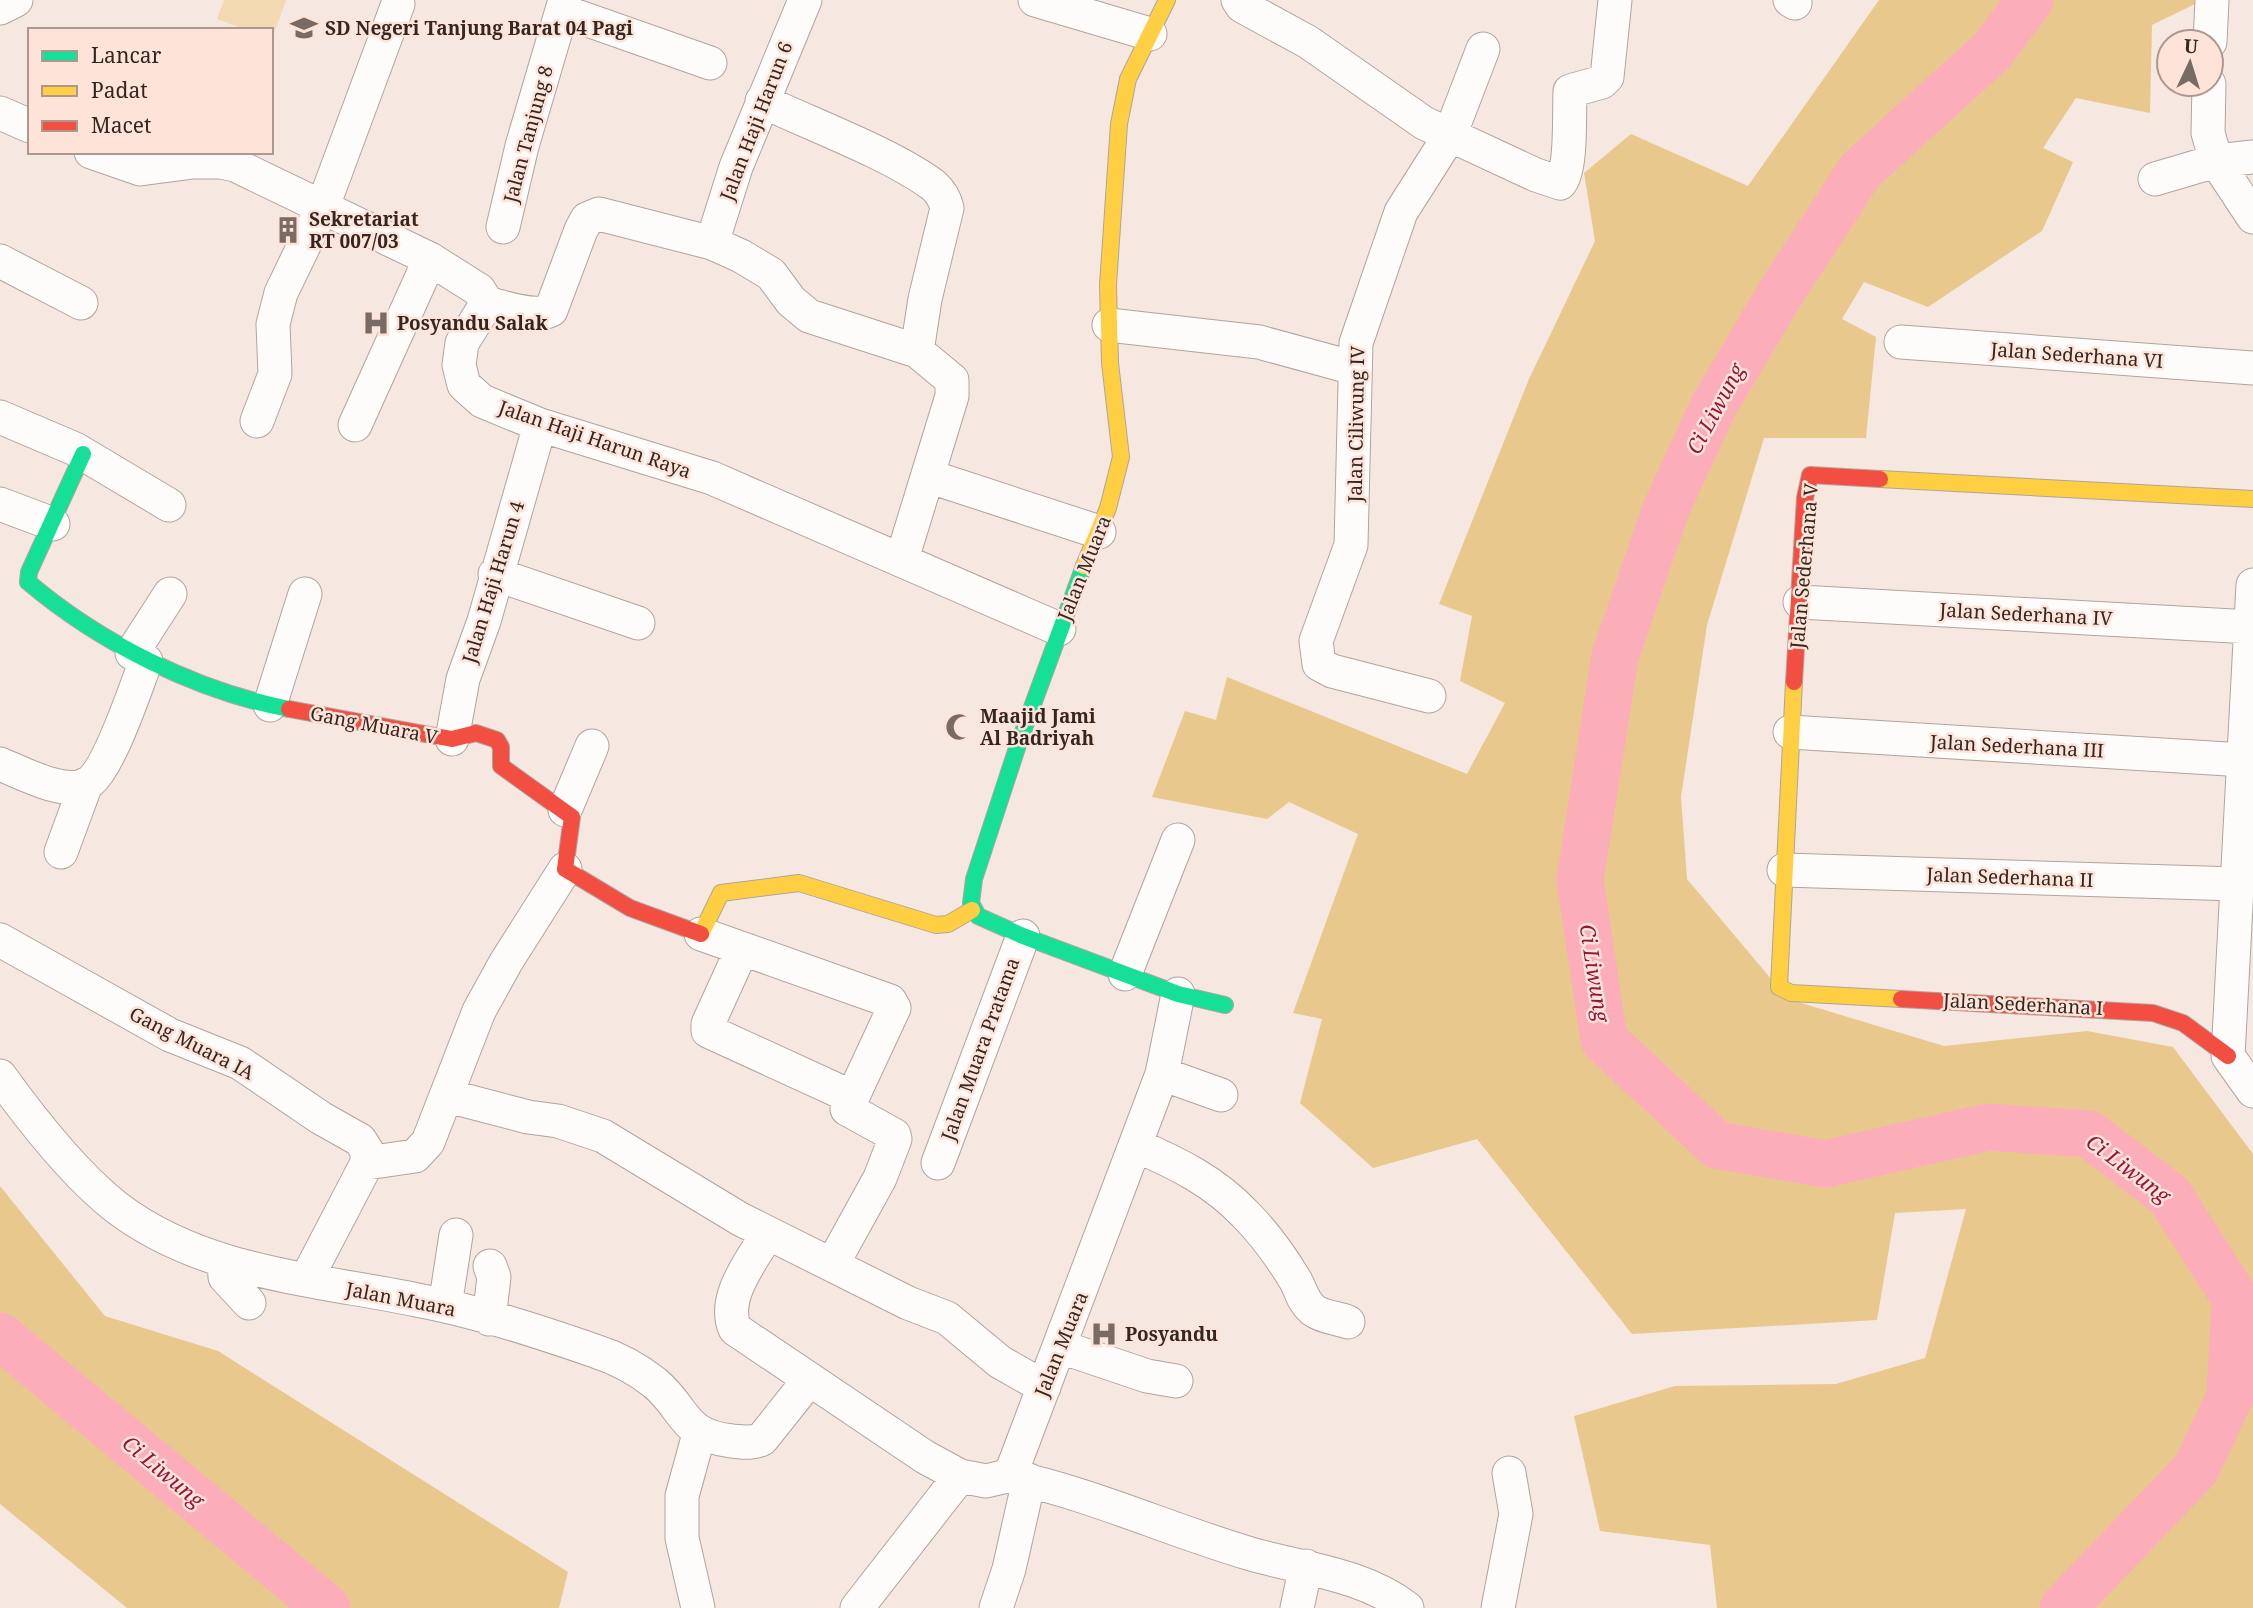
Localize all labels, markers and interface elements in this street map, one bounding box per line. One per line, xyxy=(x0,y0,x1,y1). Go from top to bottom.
school or university icon: SD Negeri Tanjung Barat 04 Pagi xyxy=(289,13,319,43)
place label: SD Negeri Tanjung Barat 04 Pagi xyxy=(325,15,633,41)
legend xyxy=(28,28,273,154)
north arrow xyxy=(2155,28,2225,98)
text: U xyxy=(2183,33,2199,60)
street label: Jalan Haji Harun 6 xyxy=(713,38,798,205)
text: Lancar xyxy=(91,41,162,69)
street label: Jalan Tanjung 8 xyxy=(497,62,559,206)
text: Padat xyxy=(91,76,148,104)
text: Macet xyxy=(91,111,151,139)
place label: Sekretariat RT 007/03 xyxy=(309,206,419,254)
building icon: Sekretariat RT 007/03 xyxy=(273,215,303,245)
hospital icon: Posyandu Salak xyxy=(361,308,391,338)
place label: Posyandu Salak xyxy=(397,310,548,336)
street label: Jalan Sederhana VI xyxy=(1989,336,2164,374)
street label: Jalan Ciliwung IV xyxy=(1342,345,1370,504)
water label: Ci Liwung xyxy=(1680,357,1751,459)
street label: Jalan Haji Harun Raya xyxy=(494,394,695,484)
street label: Jalan Sederhana V xyxy=(1784,482,1824,651)
street label: Jalan Haji Harun 4 xyxy=(456,497,530,667)
street label: Jalan Muara xyxy=(1051,512,1117,625)
street label: Jalan Sederhana IV xyxy=(1938,596,2113,632)
street label: Gang Muara V xyxy=(308,700,440,750)
place label: Maajid Jami Al Badriyah xyxy=(980,703,1096,751)
mosque icon: Maajid Jami Al Badriyah xyxy=(944,712,974,742)
street label: Jalan Sederhana III xyxy=(1928,728,2105,764)
street label: Jalan Sederhana II xyxy=(1925,861,2094,893)
water label: Ci Liwung xyxy=(1573,922,1617,1025)
street label: Jalan Muara Pratama xyxy=(934,954,1025,1145)
street label: Jalan Sederhana I xyxy=(1941,987,2104,1021)
street label: Gang Muara IA xyxy=(125,1000,259,1086)
water label: Ci Liwung xyxy=(2081,1127,2177,1210)
street label: Jalan Muara xyxy=(343,1275,458,1322)
street label: Jalan Muara xyxy=(1028,1288,1094,1401)
hospital icon: Posyandu xyxy=(1089,1319,1119,1349)
place label: Posyandu xyxy=(1125,1321,1218,1347)
water label: Ci Liwung xyxy=(117,1429,211,1514)

